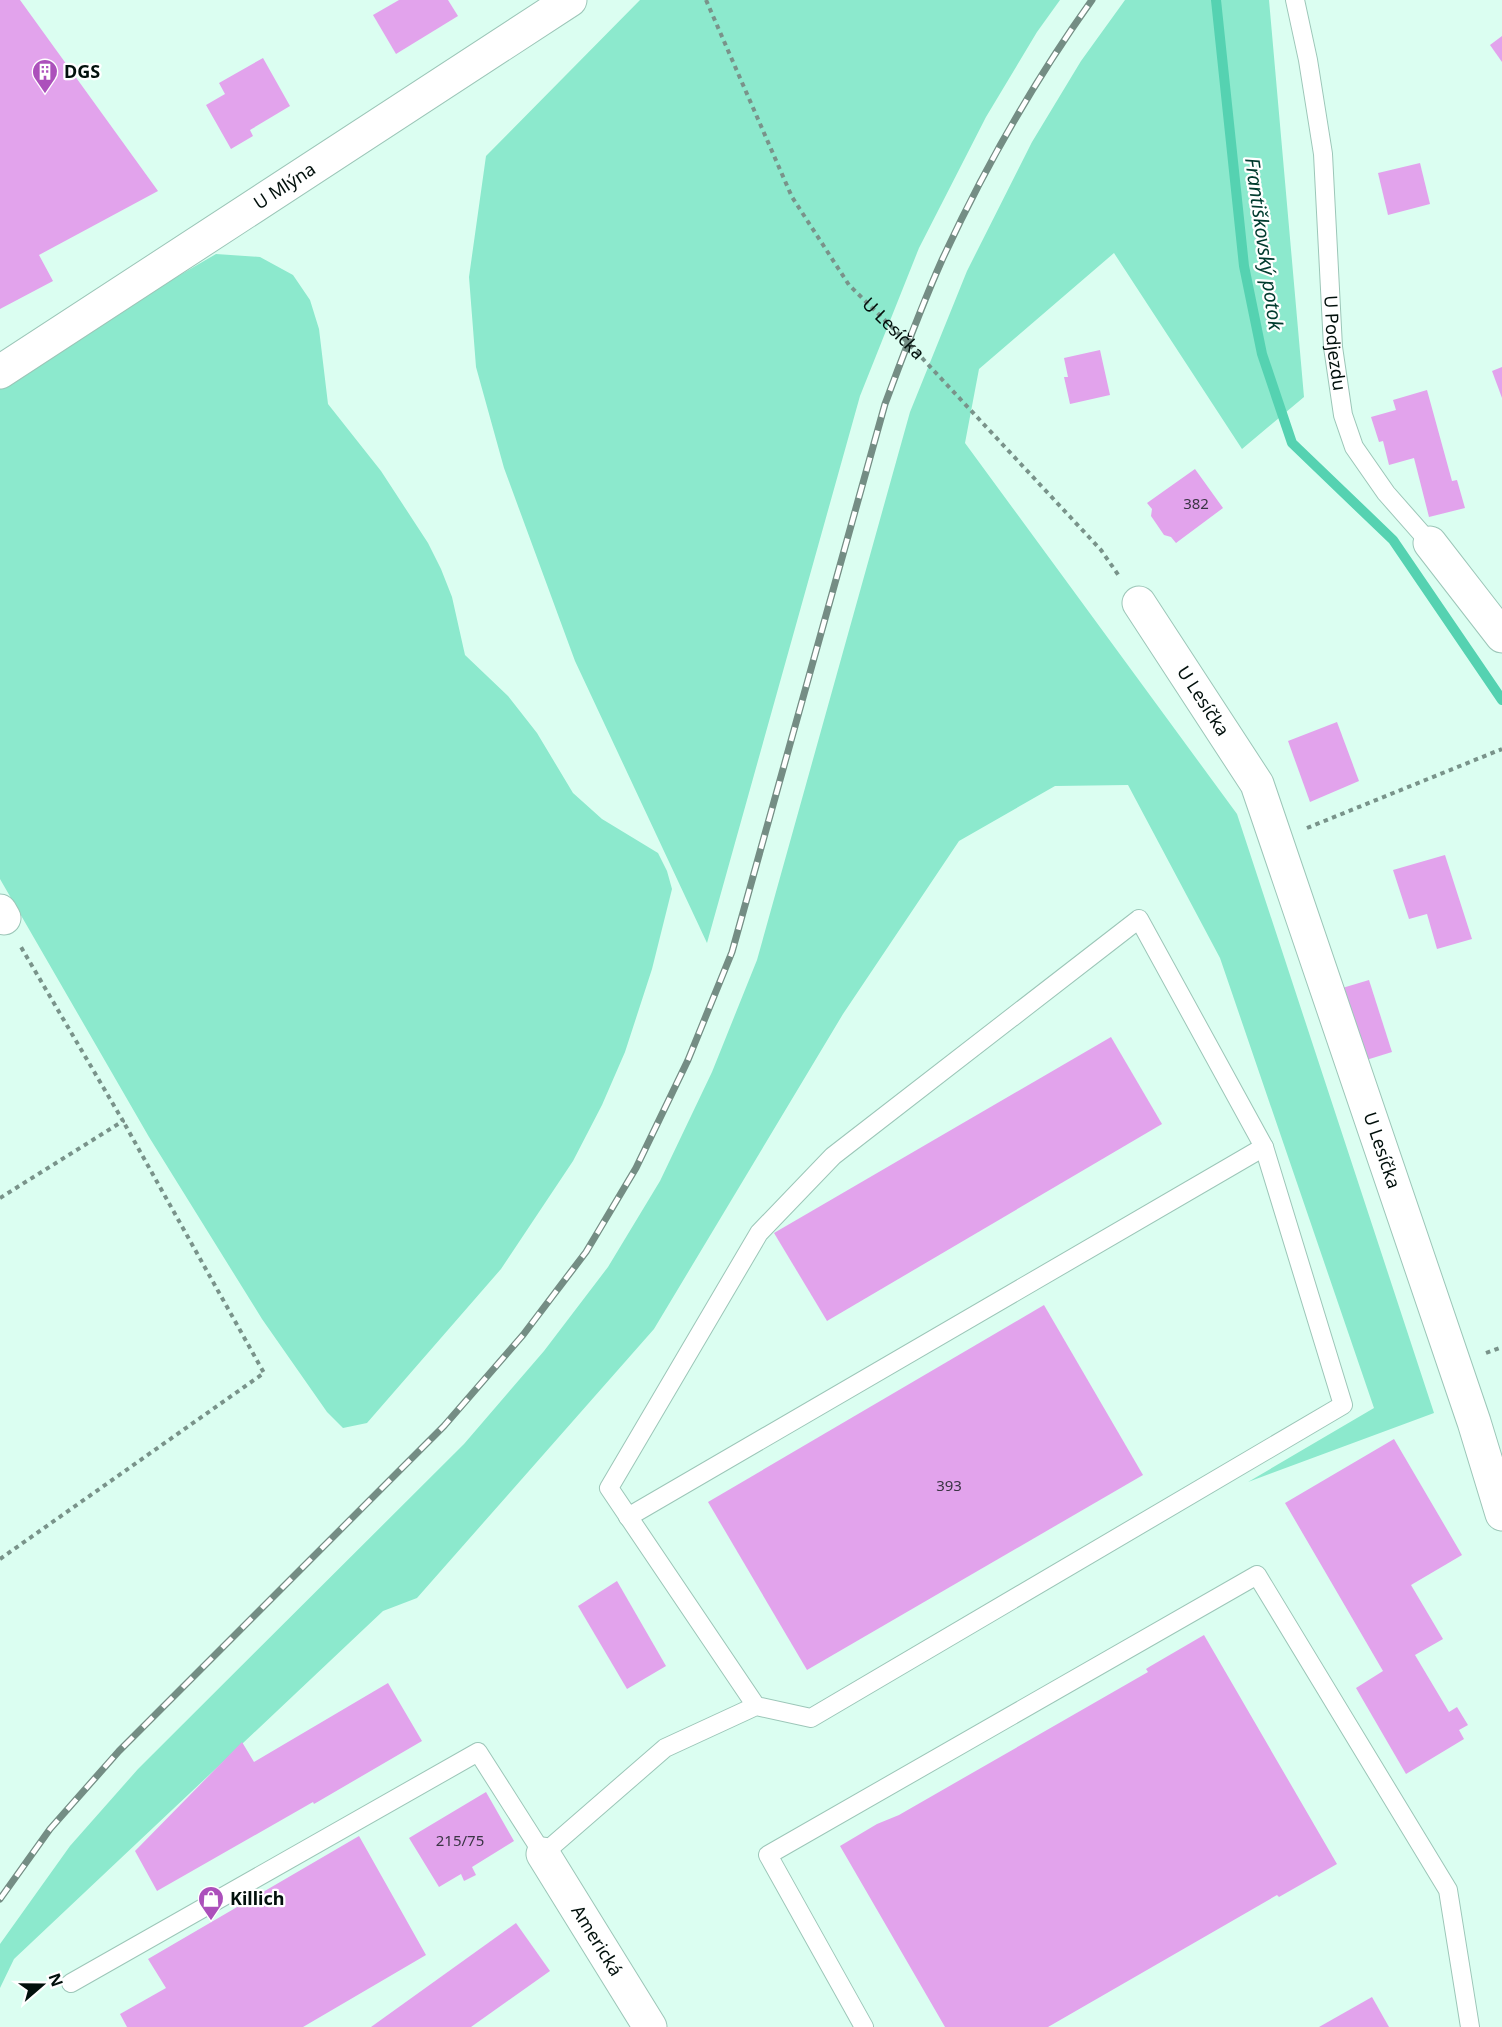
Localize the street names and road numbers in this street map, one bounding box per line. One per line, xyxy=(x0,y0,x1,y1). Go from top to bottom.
street label: U Mlýna xyxy=(249,156,320,214)
street label: U Lesíčka xyxy=(857,292,930,364)
street label: U Podjezdu xyxy=(1319,295,1352,392)
street label: U Lesíčka xyxy=(1172,661,1235,740)
street label: U Lesíčka xyxy=(1358,1109,1407,1191)
street label: Americká xyxy=(567,1900,628,1980)

